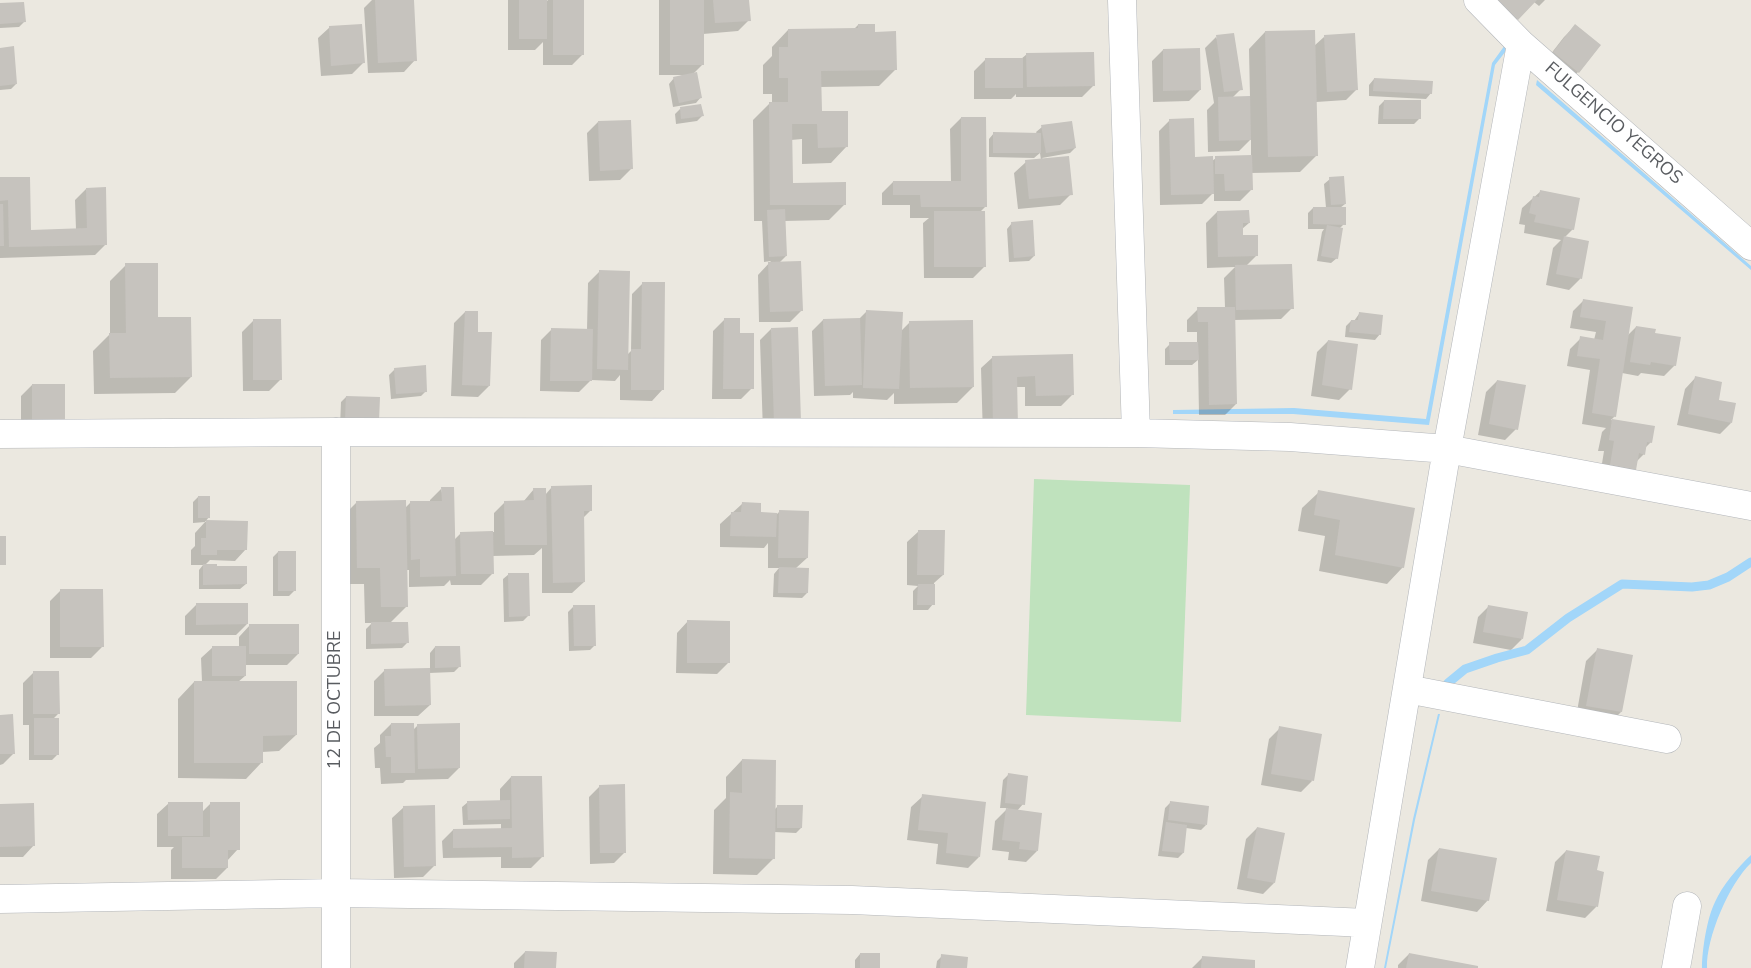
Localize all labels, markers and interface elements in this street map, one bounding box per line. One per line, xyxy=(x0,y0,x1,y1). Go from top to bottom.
street label: FULGENCIO YEGROS xyxy=(1540,58,1686,190)
street label: 12 DE OCTUBRE xyxy=(325,630,347,770)

